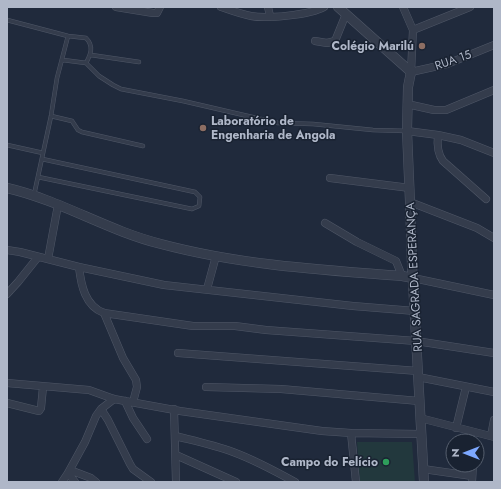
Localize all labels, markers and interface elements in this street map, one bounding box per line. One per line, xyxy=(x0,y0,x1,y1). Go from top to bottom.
place label: Colégio Marilú xyxy=(332,37,414,55)
marker: Colégio Marilú xyxy=(417,41,427,51)
street label: RUA 15 xyxy=(432,45,474,75)
place label: Laboratório de Engenharia de Angola xyxy=(211,112,336,144)
marker: Laboratório de Engenharia de Angola xyxy=(198,123,208,133)
street label: RUA SAGRADA ESPERANÇA xyxy=(401,202,427,352)
north arrow xyxy=(445,433,485,473)
text: N xyxy=(447,449,463,457)
place label: Campo do Felício xyxy=(281,453,378,471)
marker: Campo do Felício xyxy=(381,457,391,467)

